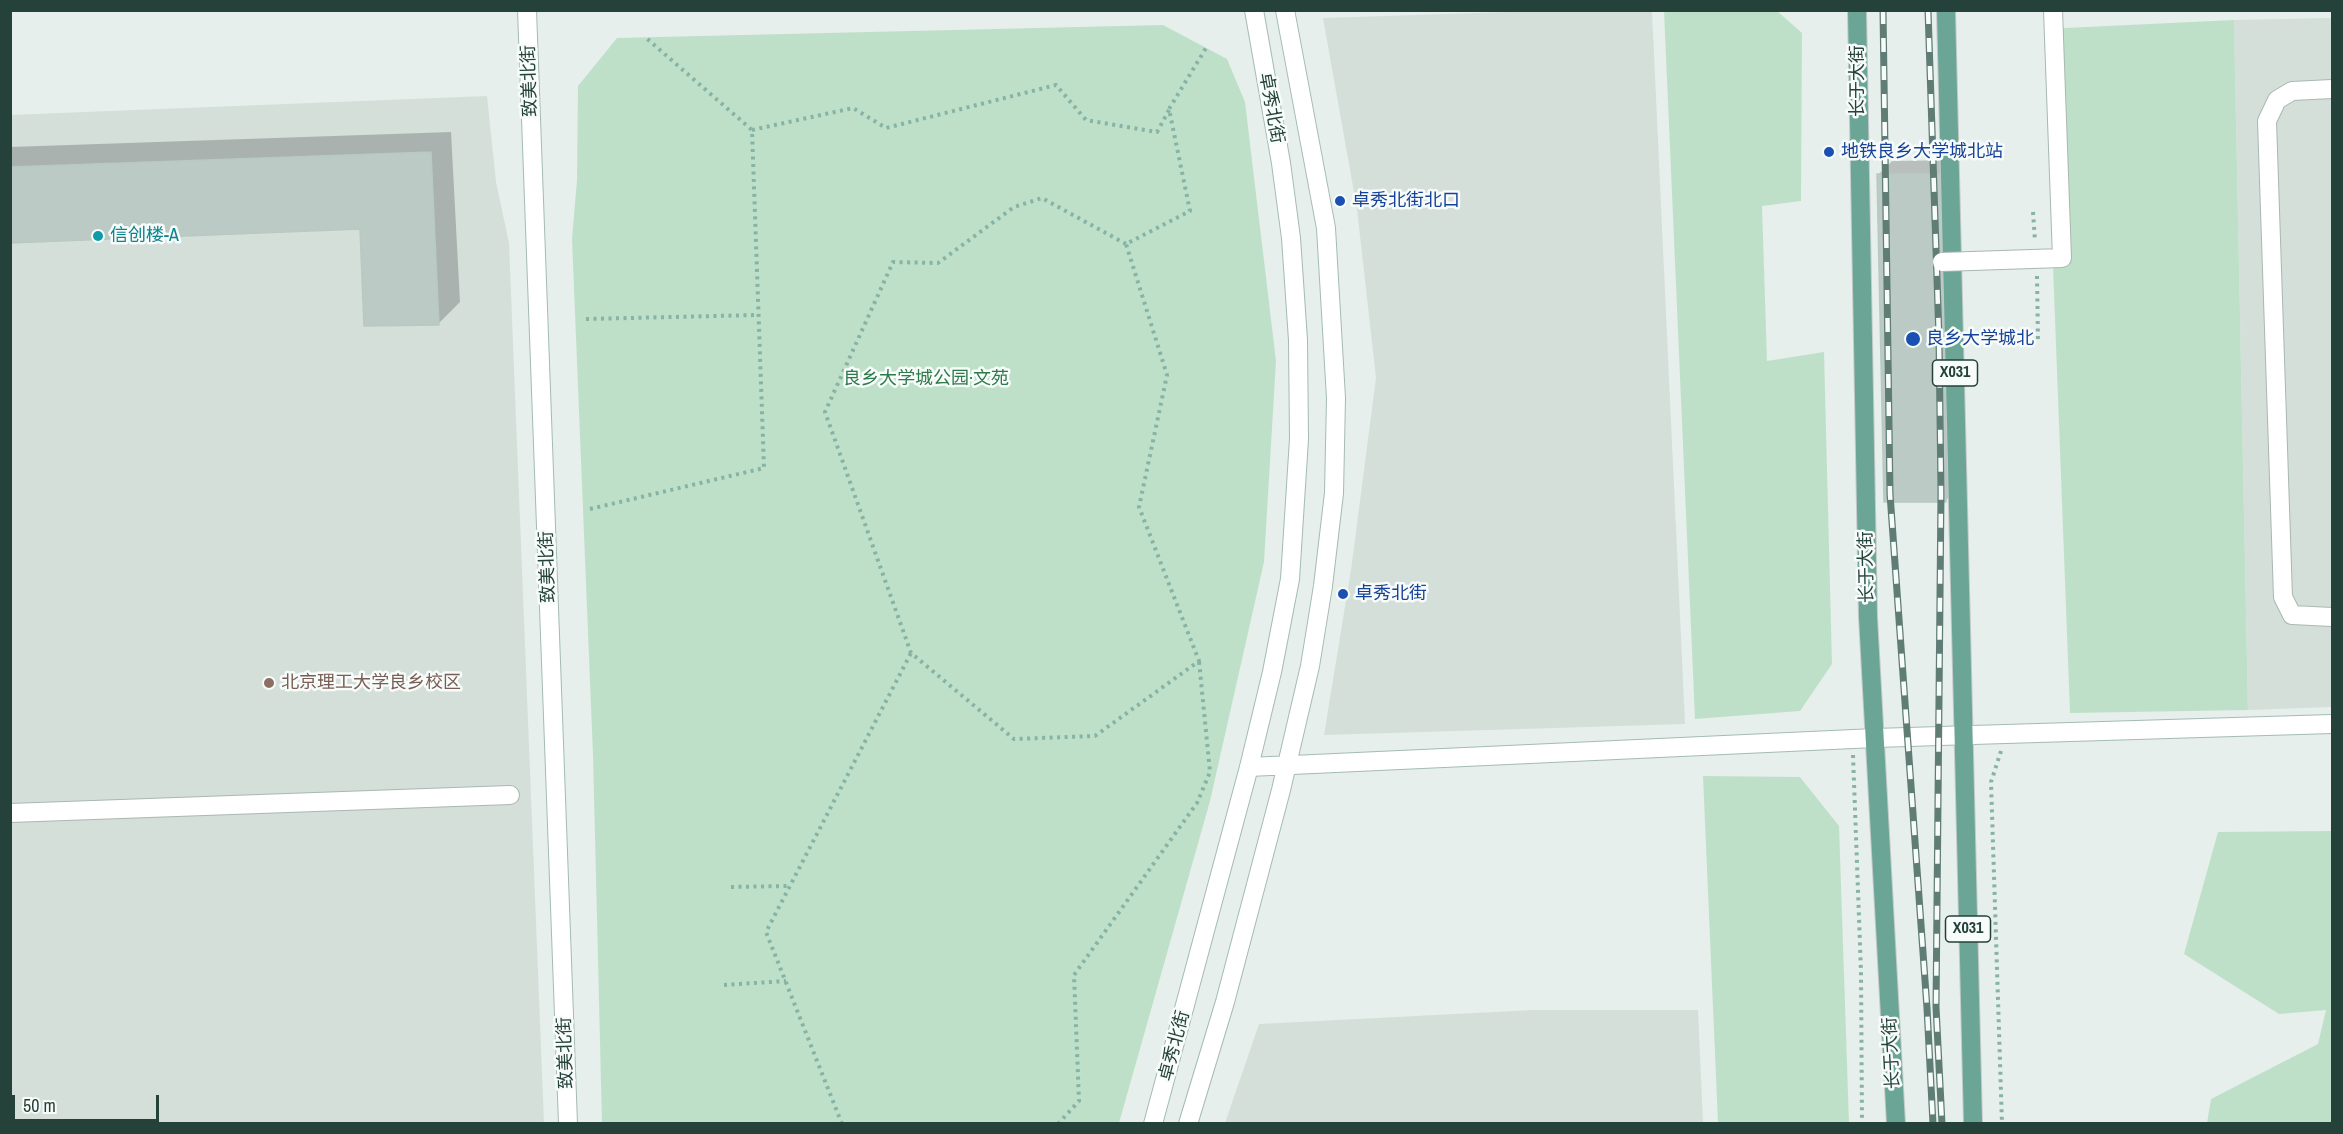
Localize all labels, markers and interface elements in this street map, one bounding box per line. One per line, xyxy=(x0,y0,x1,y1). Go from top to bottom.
street label: 致美北街 xyxy=(518,45,542,117)
street label: 长于大街 xyxy=(1847,45,1869,117)
street label: 卓秀北街 xyxy=(1254,71,1288,145)
place label: 地铁良乡大学城北站 xyxy=(1841,141,2003,163)
marker: 地铁良乡大学城北站 xyxy=(1822,145,1836,159)
place label: 卓秀北街北口 xyxy=(1352,190,1460,212)
marker: 卓秀北街北口 xyxy=(1333,194,1347,208)
place label: 信创楼-A xyxy=(110,225,179,247)
marker: 信创楼-A xyxy=(91,229,105,243)
place label: 良乡大学城北 xyxy=(1926,328,2034,350)
marker: 良乡大学城北 xyxy=(1904,330,1922,348)
road number: X031 xyxy=(1932,360,1978,386)
park label: 良乡大学城公园·文苑 xyxy=(843,368,1009,390)
street label: 致美北街 xyxy=(536,531,560,603)
street label: 长于大街 xyxy=(1856,531,1878,603)
place label: 卓秀北街 xyxy=(1355,583,1427,605)
marker: 卓秀北街 xyxy=(1336,587,1350,601)
place label: 北京理工大学良乡校区 xyxy=(281,672,461,694)
marker: 北京理工大学良乡校区 xyxy=(262,676,276,690)
road number: X031 xyxy=(1946,916,1990,942)
street label: 卓秀北街 xyxy=(1155,1008,1195,1084)
street label: 长于大街 xyxy=(1879,1016,1905,1090)
street label: 致美北街 xyxy=(554,1017,578,1089)
scale bar xyxy=(15,1083,162,1121)
text: 50 m xyxy=(23,1093,56,1118)

